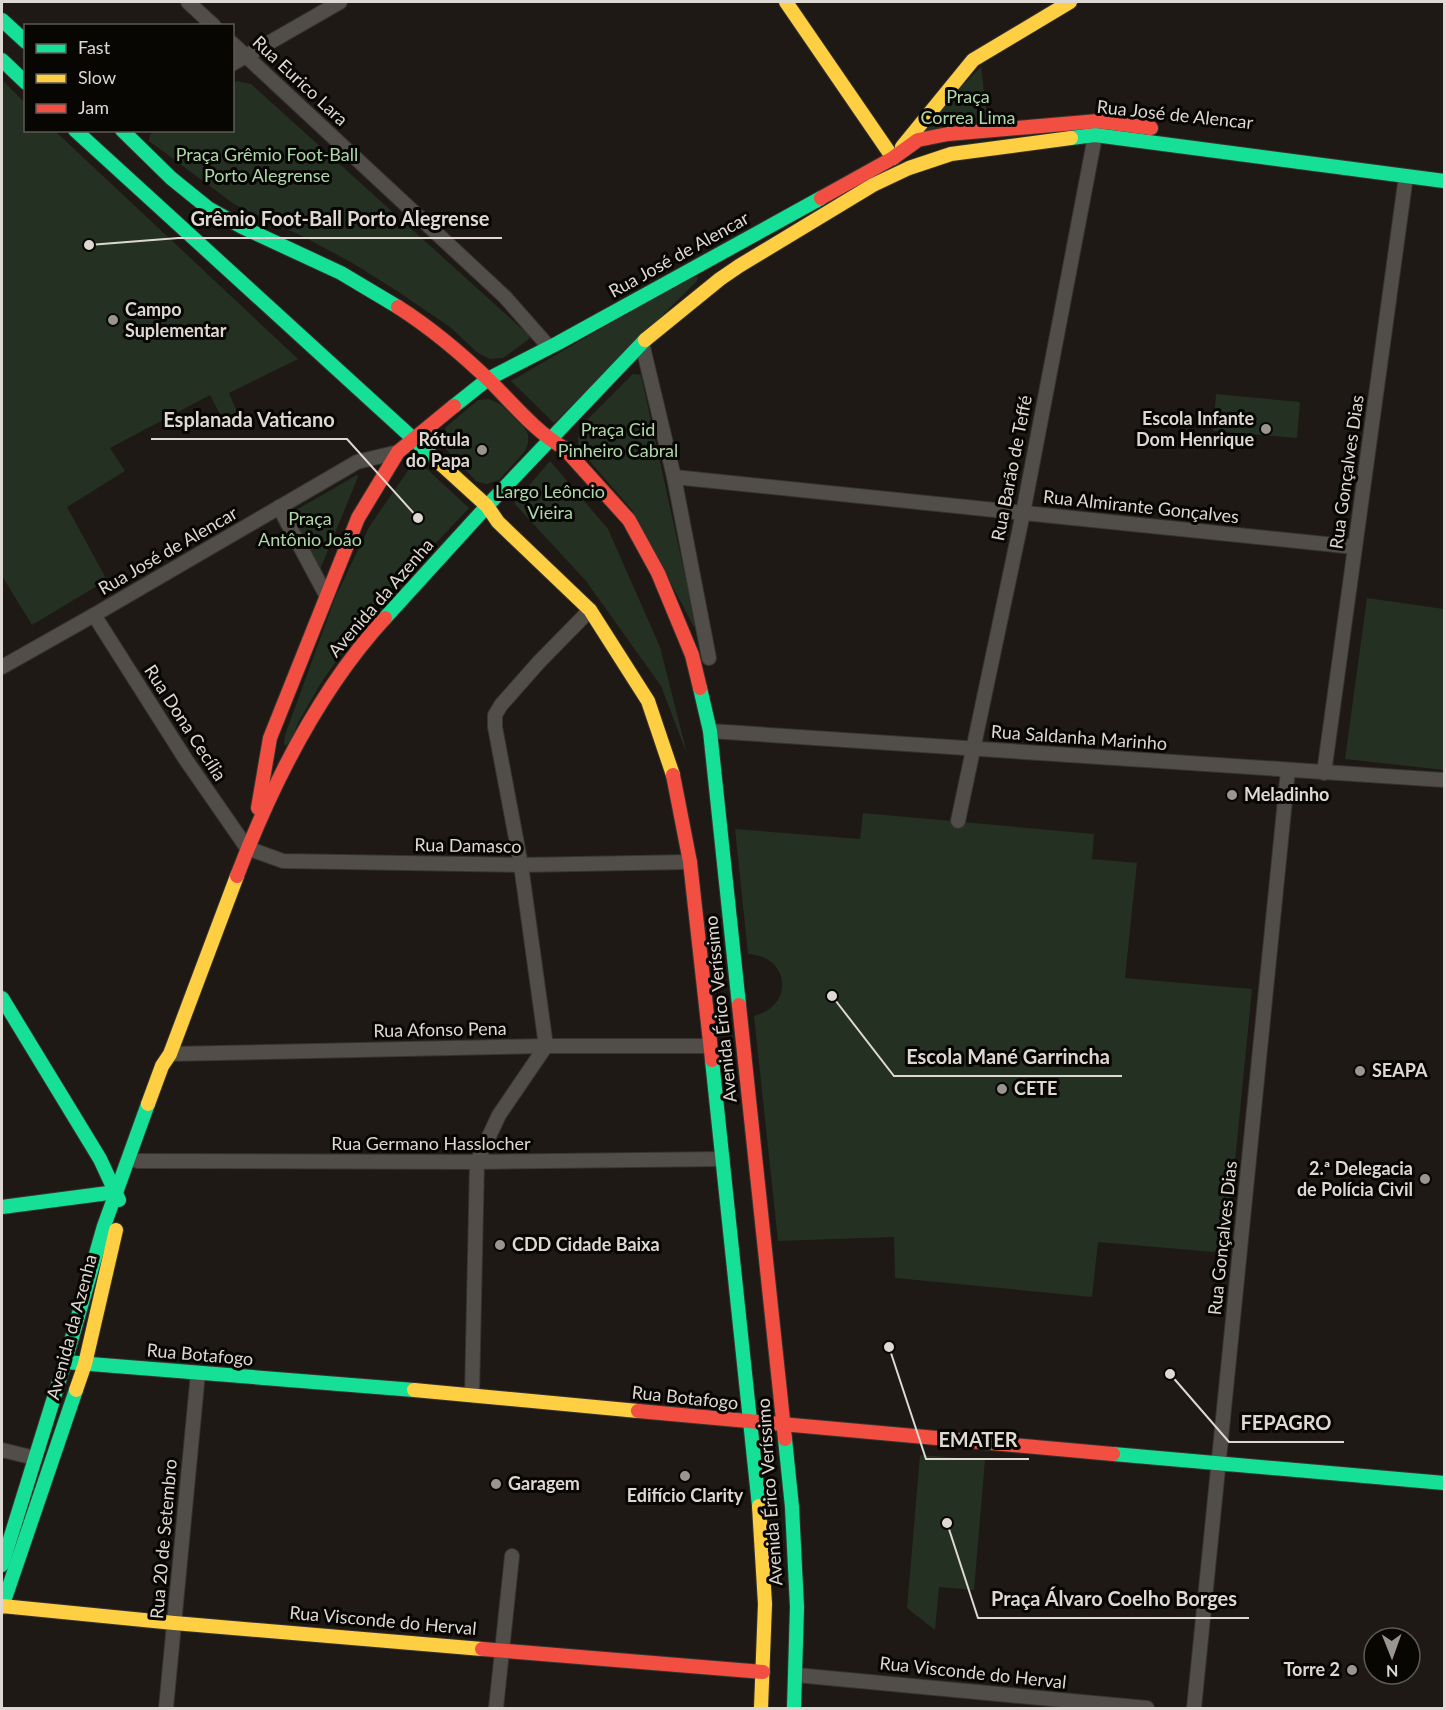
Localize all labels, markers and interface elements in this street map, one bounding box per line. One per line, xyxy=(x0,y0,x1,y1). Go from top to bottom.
legend xyxy=(24,24,234,132)
street label: Rua Eurico Lara xyxy=(248,31,353,130)
text: Fast xyxy=(78,36,111,58)
text: Slow xyxy=(78,66,116,88)
park label: Praça Correa Lima xyxy=(920,85,1016,128)
street label: Rua José de Alencar xyxy=(1096,95,1255,133)
text: Jam xyxy=(78,96,109,118)
park label: Praça Grêmio Foot-Ball Porto Alegrense xyxy=(176,143,358,186)
callout: Grêmio Foot-Ball Porto Alegrense xyxy=(178,200,502,238)
text: Grêmio Foot-Ball Porto Alegrense xyxy=(190,206,490,230)
street label: Rua José de Alencar xyxy=(605,206,753,302)
place label: Campo Suplementar xyxy=(125,298,227,341)
marker: Campo Suplementar xyxy=(106,313,120,327)
street label: Rua Barão de Teffé xyxy=(986,393,1036,542)
street label: Rua Gonçalves Dias xyxy=(1324,393,1368,550)
callout: Esplanada Vaticano xyxy=(151,401,347,439)
text: Esplanada Vaticano xyxy=(163,407,335,431)
place label: Escola Infante Dom Henrique xyxy=(1136,407,1254,450)
park label: Praça Cid Pinheiro Cabral xyxy=(558,418,678,461)
marker: Escola Infante Dom Henrique xyxy=(1259,422,1273,436)
place label: Rótula do Papa xyxy=(406,428,470,471)
marker: Rótula do Papa xyxy=(475,443,489,457)
park label: Largo Leôncio Vieira xyxy=(495,480,605,523)
street label: Rua Almirante Gonçalves xyxy=(1042,485,1240,527)
street label: Rua José de Alencar xyxy=(94,501,241,599)
park label: Praça Antônio João xyxy=(258,507,362,550)
street label: Avenida da Azenha xyxy=(323,534,438,661)
street label: Rua Dona Cecília xyxy=(140,660,232,785)
street label: Rua Saldanha Marinho xyxy=(990,720,1168,754)
place label: Meladinho xyxy=(1244,783,1329,805)
marker: Meladinho xyxy=(1225,788,1239,802)
street label: Rua Damasco xyxy=(414,833,522,857)
street label: Avenida Érico Veríssimo xyxy=(699,915,741,1104)
street label: Rua Afonso Pena xyxy=(373,1017,507,1041)
callout: Escola Mané Garrincha xyxy=(894,1038,1122,1076)
text: Escola Mané Garrincha xyxy=(906,1044,1110,1068)
place label: SEAPA xyxy=(1372,1059,1428,1081)
marker: SEAPA xyxy=(1353,1064,1367,1078)
place label: CETE xyxy=(1014,1077,1057,1099)
marker: CETE xyxy=(995,1082,1009,1096)
street label: Rua Germano Hasslocher xyxy=(331,1132,531,1154)
place label: 2.ª Delegacia de Polícia Civil xyxy=(1297,1157,1413,1200)
street label: Rua Gonçalves Dias xyxy=(1203,1159,1241,1316)
marker: 2.ª Delegacia de Polícia Civil xyxy=(1418,1172,1432,1186)
place label: CDD Cidade Baixa xyxy=(512,1233,660,1255)
marker: CDD Cidade Baixa xyxy=(493,1238,507,1252)
street label: Avenida da Azenha xyxy=(41,1252,101,1402)
street label: Rua Botafogo xyxy=(146,1338,254,1370)
street label: Rua Botafogo xyxy=(631,1380,739,1414)
street label: Avenida Érico Veríssimo xyxy=(751,1398,787,1586)
callout: FEPAGRO xyxy=(1229,1404,1344,1442)
text: FEPAGRO xyxy=(1241,1410,1332,1434)
callout: EMATER xyxy=(926,1421,1029,1459)
text: EMATER xyxy=(938,1427,1018,1451)
street label: Rua 20 de Setembro xyxy=(145,1458,181,1620)
marker: Edifício Clarity xyxy=(678,1469,692,1483)
place label: Garagem xyxy=(508,1472,580,1494)
marker: Garagem xyxy=(489,1477,503,1491)
place label: Edifício Clarity xyxy=(627,1484,744,1506)
callout: Praça Álvaro Coelho Borges xyxy=(978,1580,1249,1618)
text: Praça Álvaro Coelho Borges xyxy=(991,1586,1237,1610)
street label: Rua Visconde do Herval xyxy=(289,1601,478,1639)
north arrow xyxy=(1362,1626,1422,1686)
street label: Rua Visconde do Herval xyxy=(879,1651,1068,1693)
place label: Torre 2 xyxy=(1283,1658,1340,1680)
text: N xyxy=(1386,1662,1399,1681)
marker: Torre 2 xyxy=(1345,1663,1359,1677)

